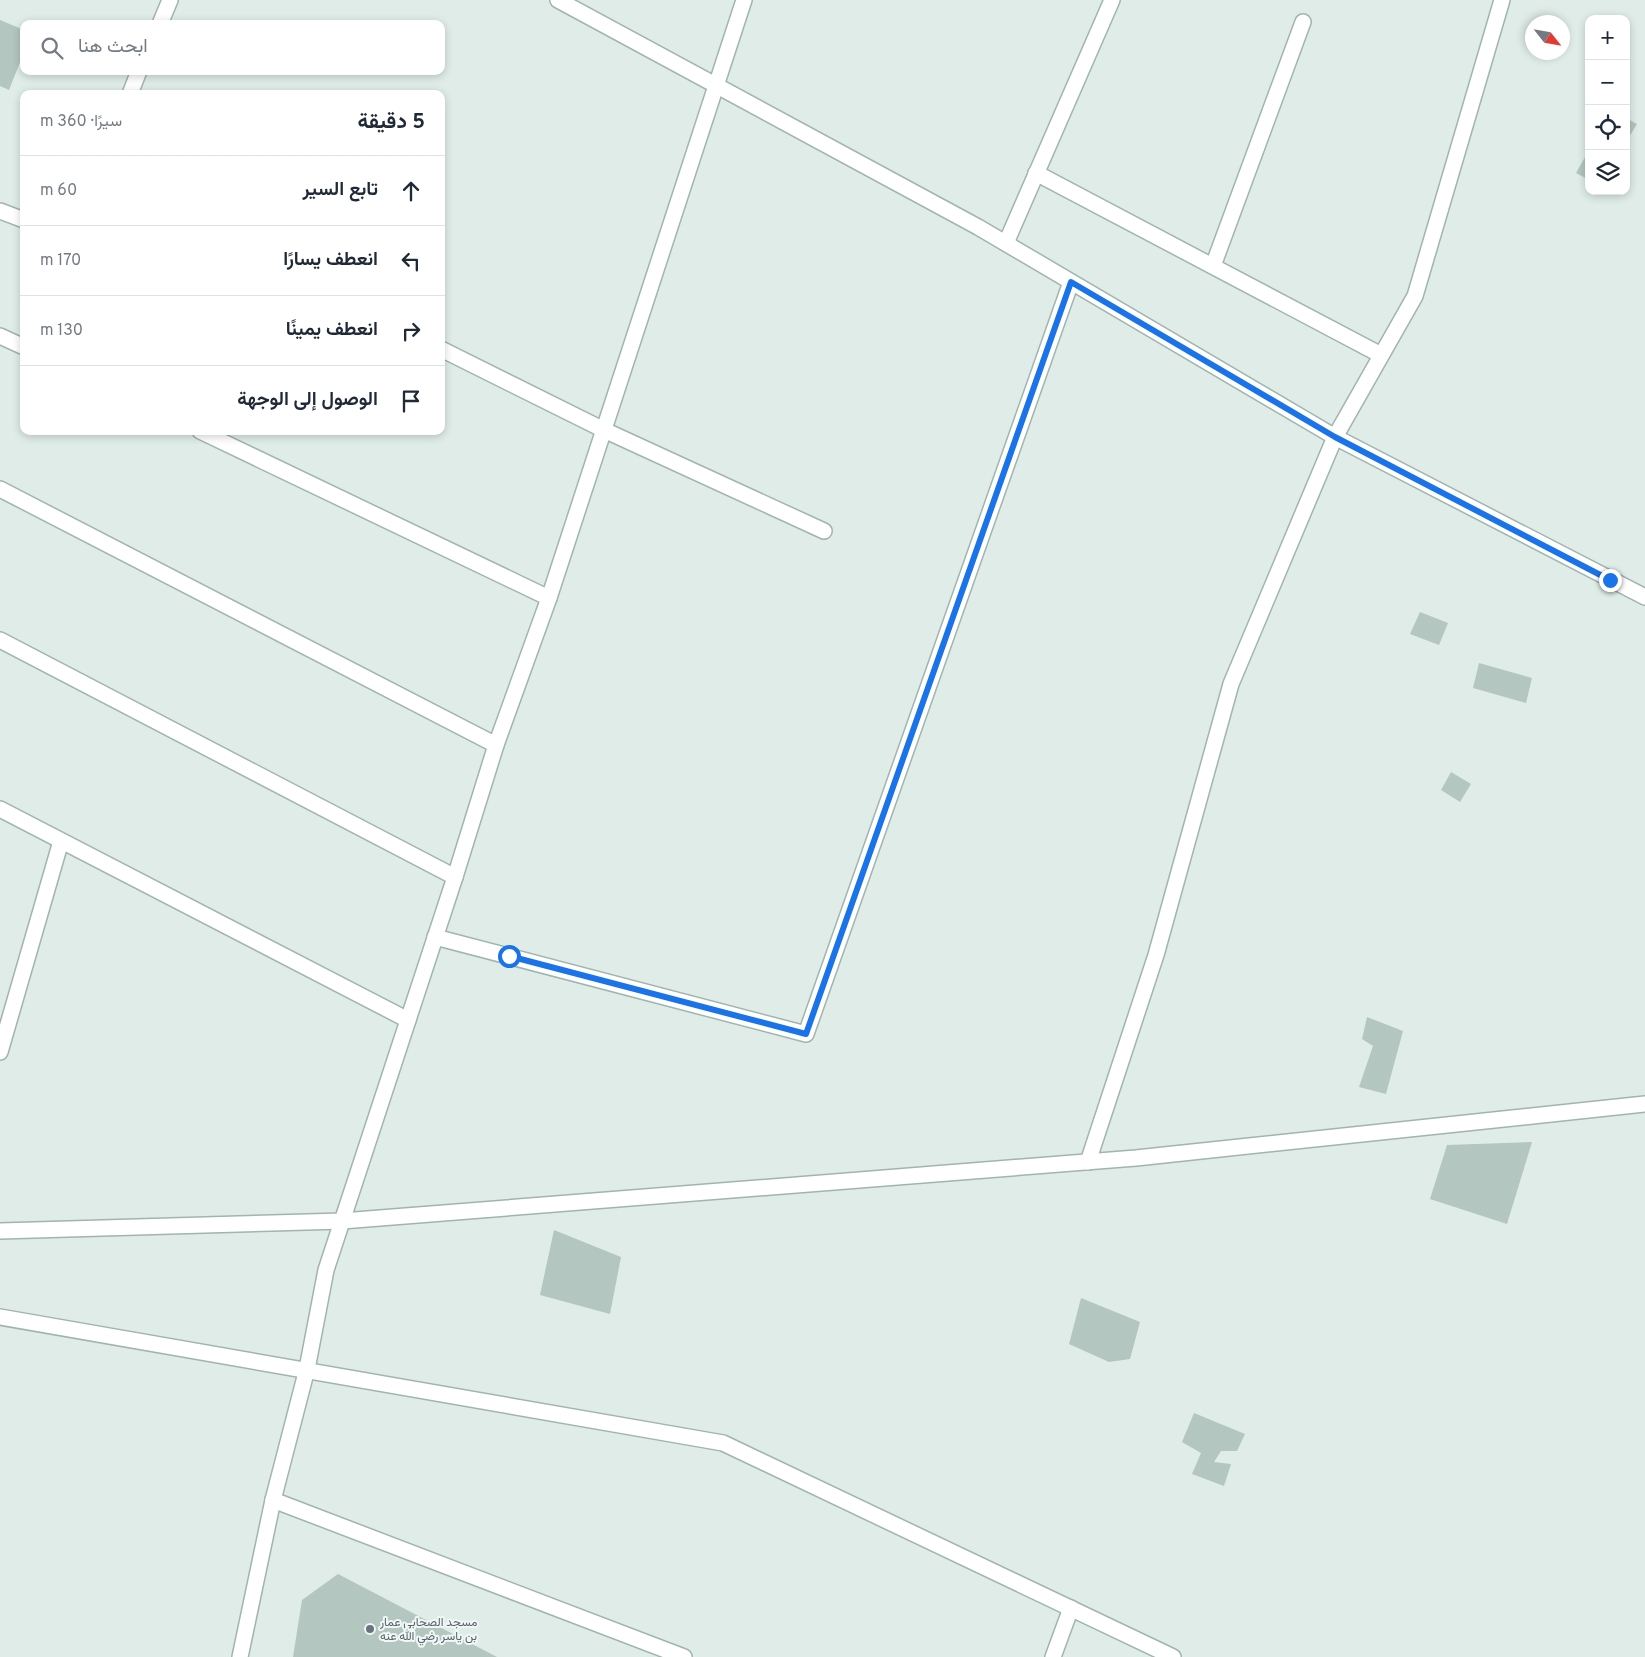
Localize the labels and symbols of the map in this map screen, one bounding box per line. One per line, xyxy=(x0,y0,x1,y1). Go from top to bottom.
north arrow xyxy=(1525,15,1570,60)
route end xyxy=(1599,569,1622,592)
route start xyxy=(498,945,521,968)
place label: مسجد الصحابي عمار بن ياسر رضي الله عنه xyxy=(379,1615,477,1646)
marker: مسجد الصحابي عمار بن ياسر رضي الله عنه xyxy=(364,1623,376,1635)

